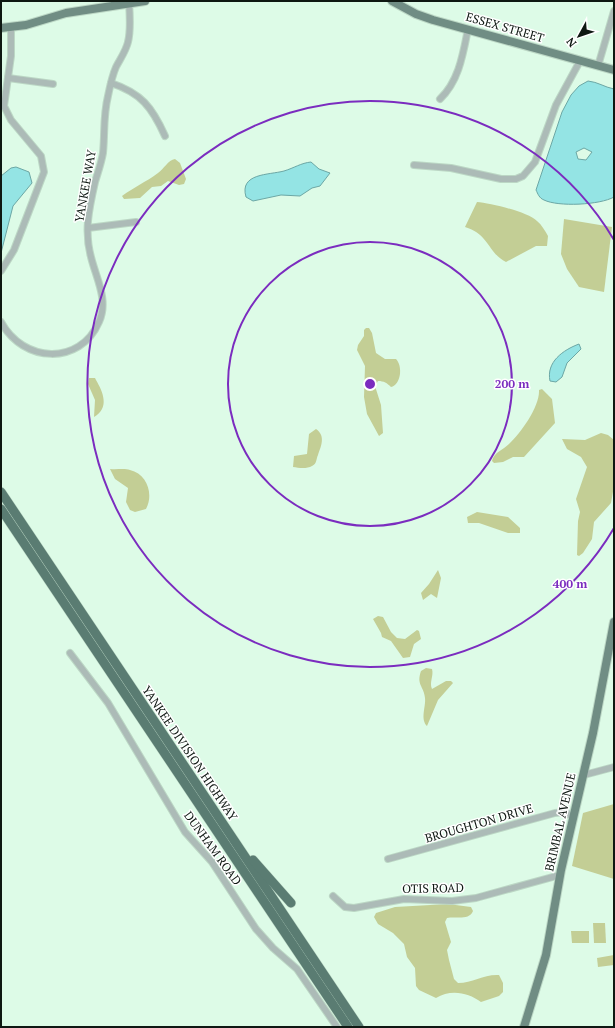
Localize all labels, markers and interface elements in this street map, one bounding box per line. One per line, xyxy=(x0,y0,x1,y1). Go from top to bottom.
street label: ESSEX STREET xyxy=(464,9,546,45)
north arrow xyxy=(559,16,599,56)
text: N xyxy=(563,34,579,50)
street label: YANKEE WAY xyxy=(71,148,99,223)
text: 200 m xyxy=(495,376,529,391)
centre of rings xyxy=(363,377,377,391)
text: 400 m xyxy=(553,576,587,591)
street label: YANKEE DIVISION HIGHWAY xyxy=(139,683,241,824)
street label: BRIMBAL AVENUE xyxy=(541,771,579,873)
street label: BROUGHTON DRIVE xyxy=(423,800,535,846)
street label: DUNHAM ROAD xyxy=(181,808,245,888)
street label: OTIS ROAD xyxy=(402,880,464,896)

